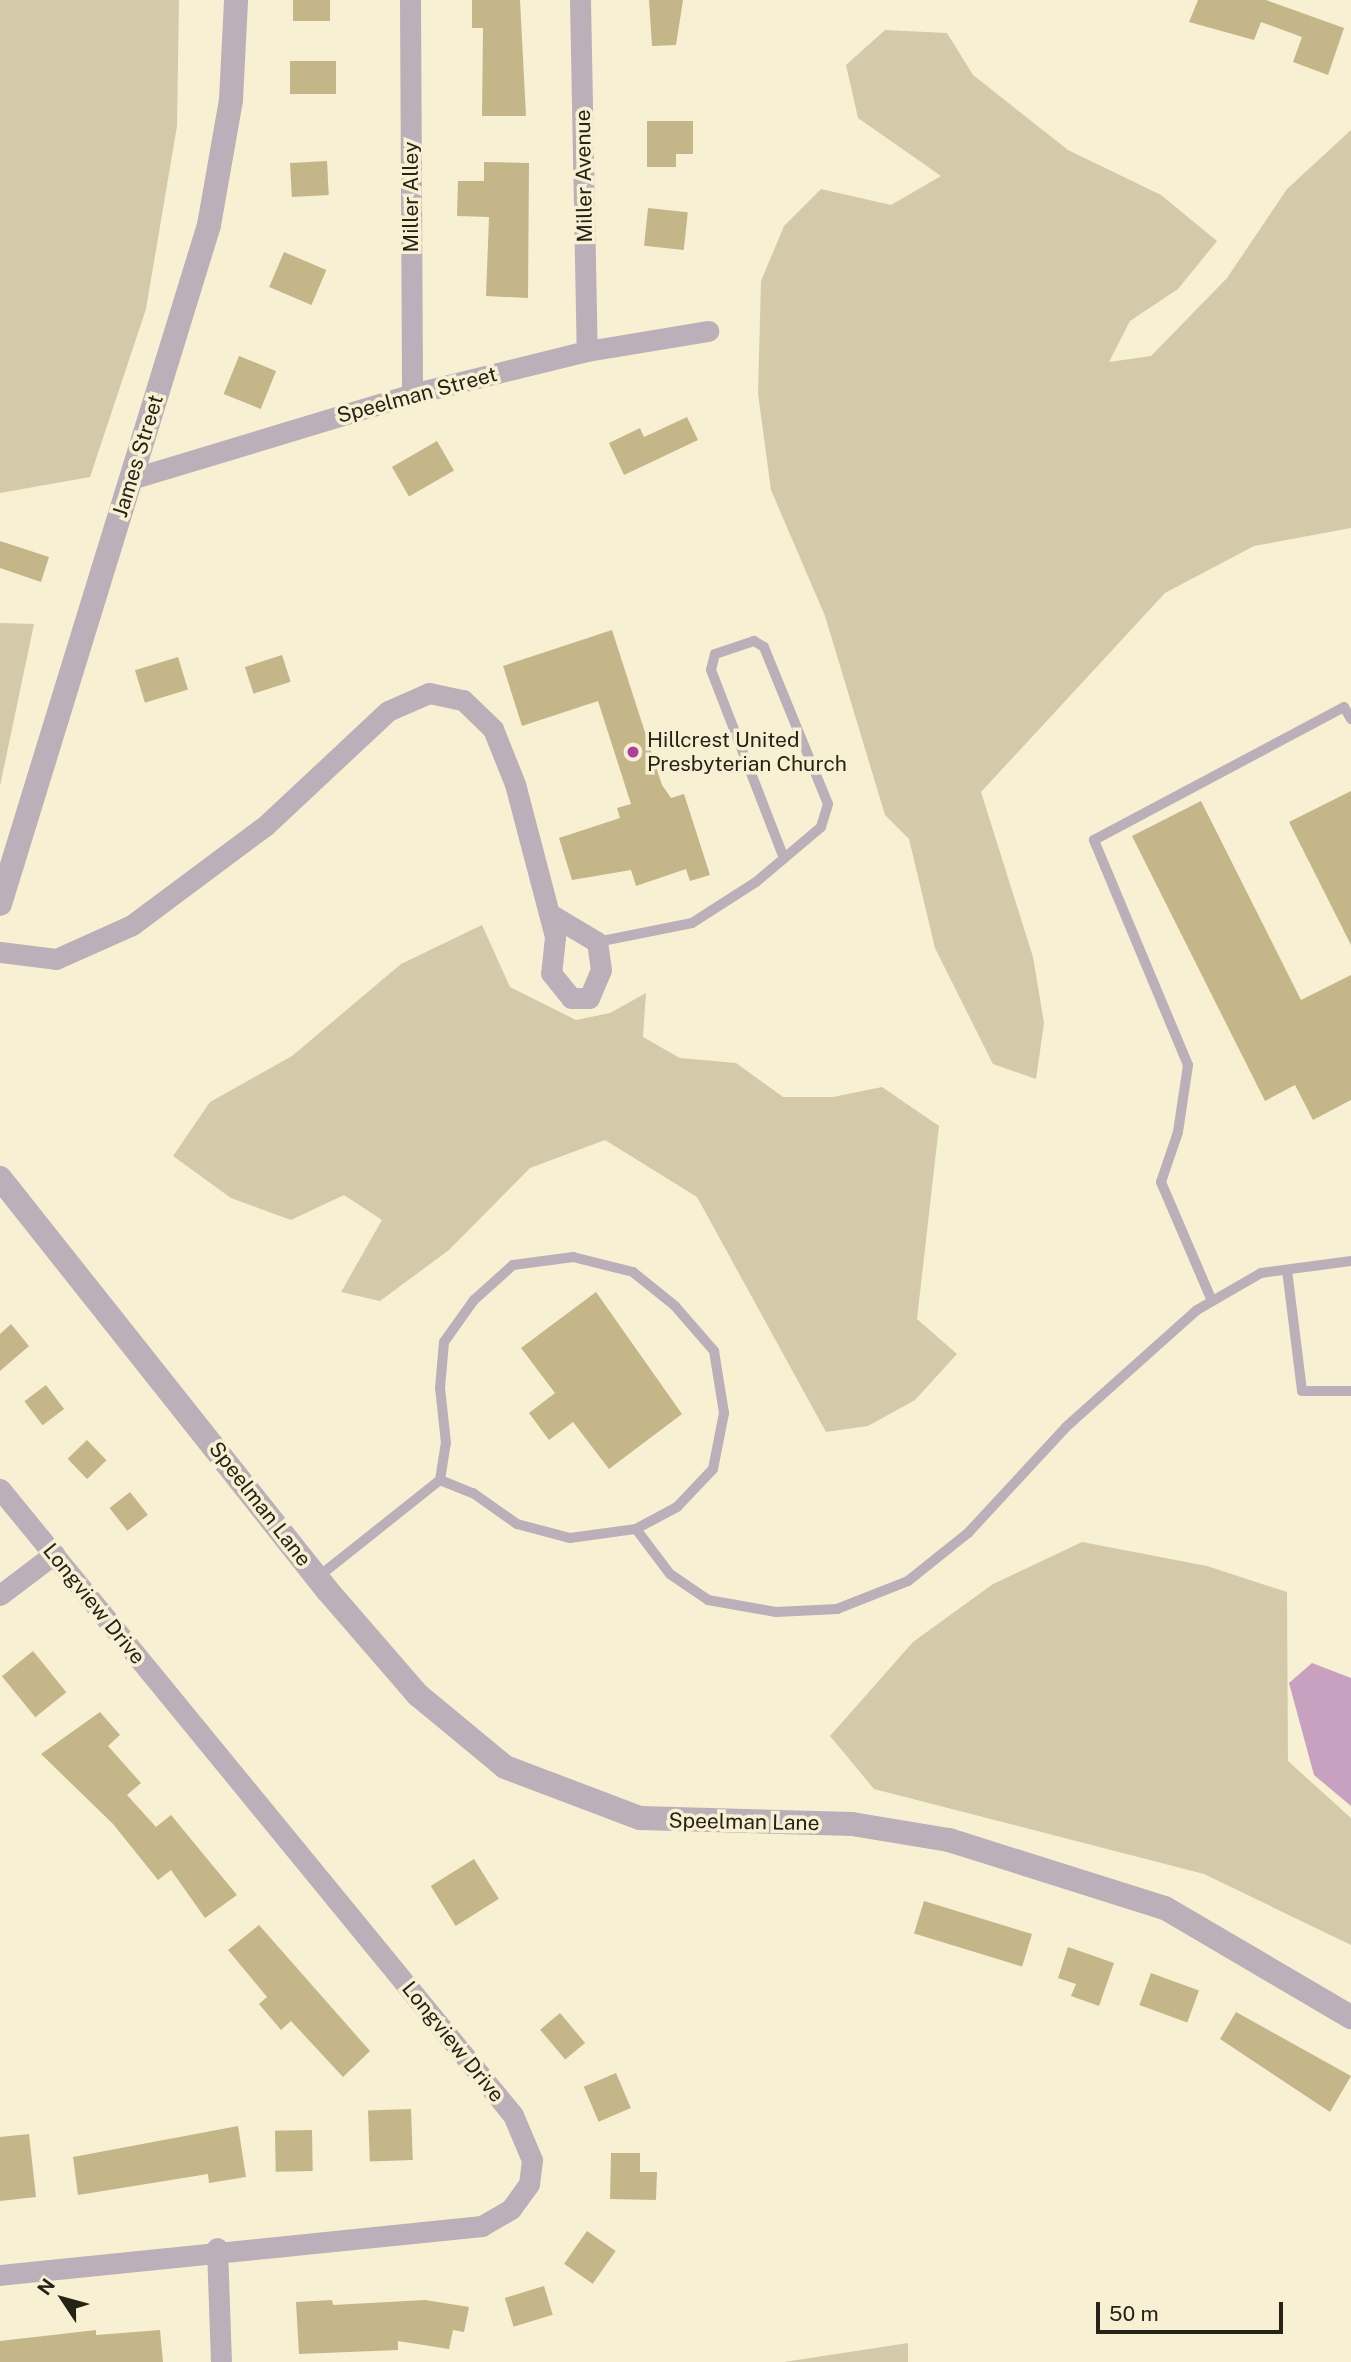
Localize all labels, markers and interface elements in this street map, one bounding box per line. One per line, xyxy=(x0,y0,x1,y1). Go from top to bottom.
street label: Miller Avenue xyxy=(570,109,598,243)
street label: Miller Alley xyxy=(398,142,424,252)
street label: Speelman Street xyxy=(334,361,500,429)
street label: James Street xyxy=(107,392,169,520)
place label: Hillcrest United Presbyterian Church xyxy=(647,727,847,777)
marker: Hillcrest United Presbyterian Church xyxy=(625,744,641,760)
street label: Speelman Lane xyxy=(204,1437,316,1571)
street label: Longview Drive xyxy=(38,1539,150,1669)
street label: Speelman Lane xyxy=(668,1808,820,1836)
street label: Longview Drive xyxy=(397,1977,509,2107)
north arrow xyxy=(28,2264,98,2334)
text: N xyxy=(33,2274,59,2299)
scale bar xyxy=(1099,2288,1286,2332)
text: 50 m xyxy=(1109,2301,1159,2326)

